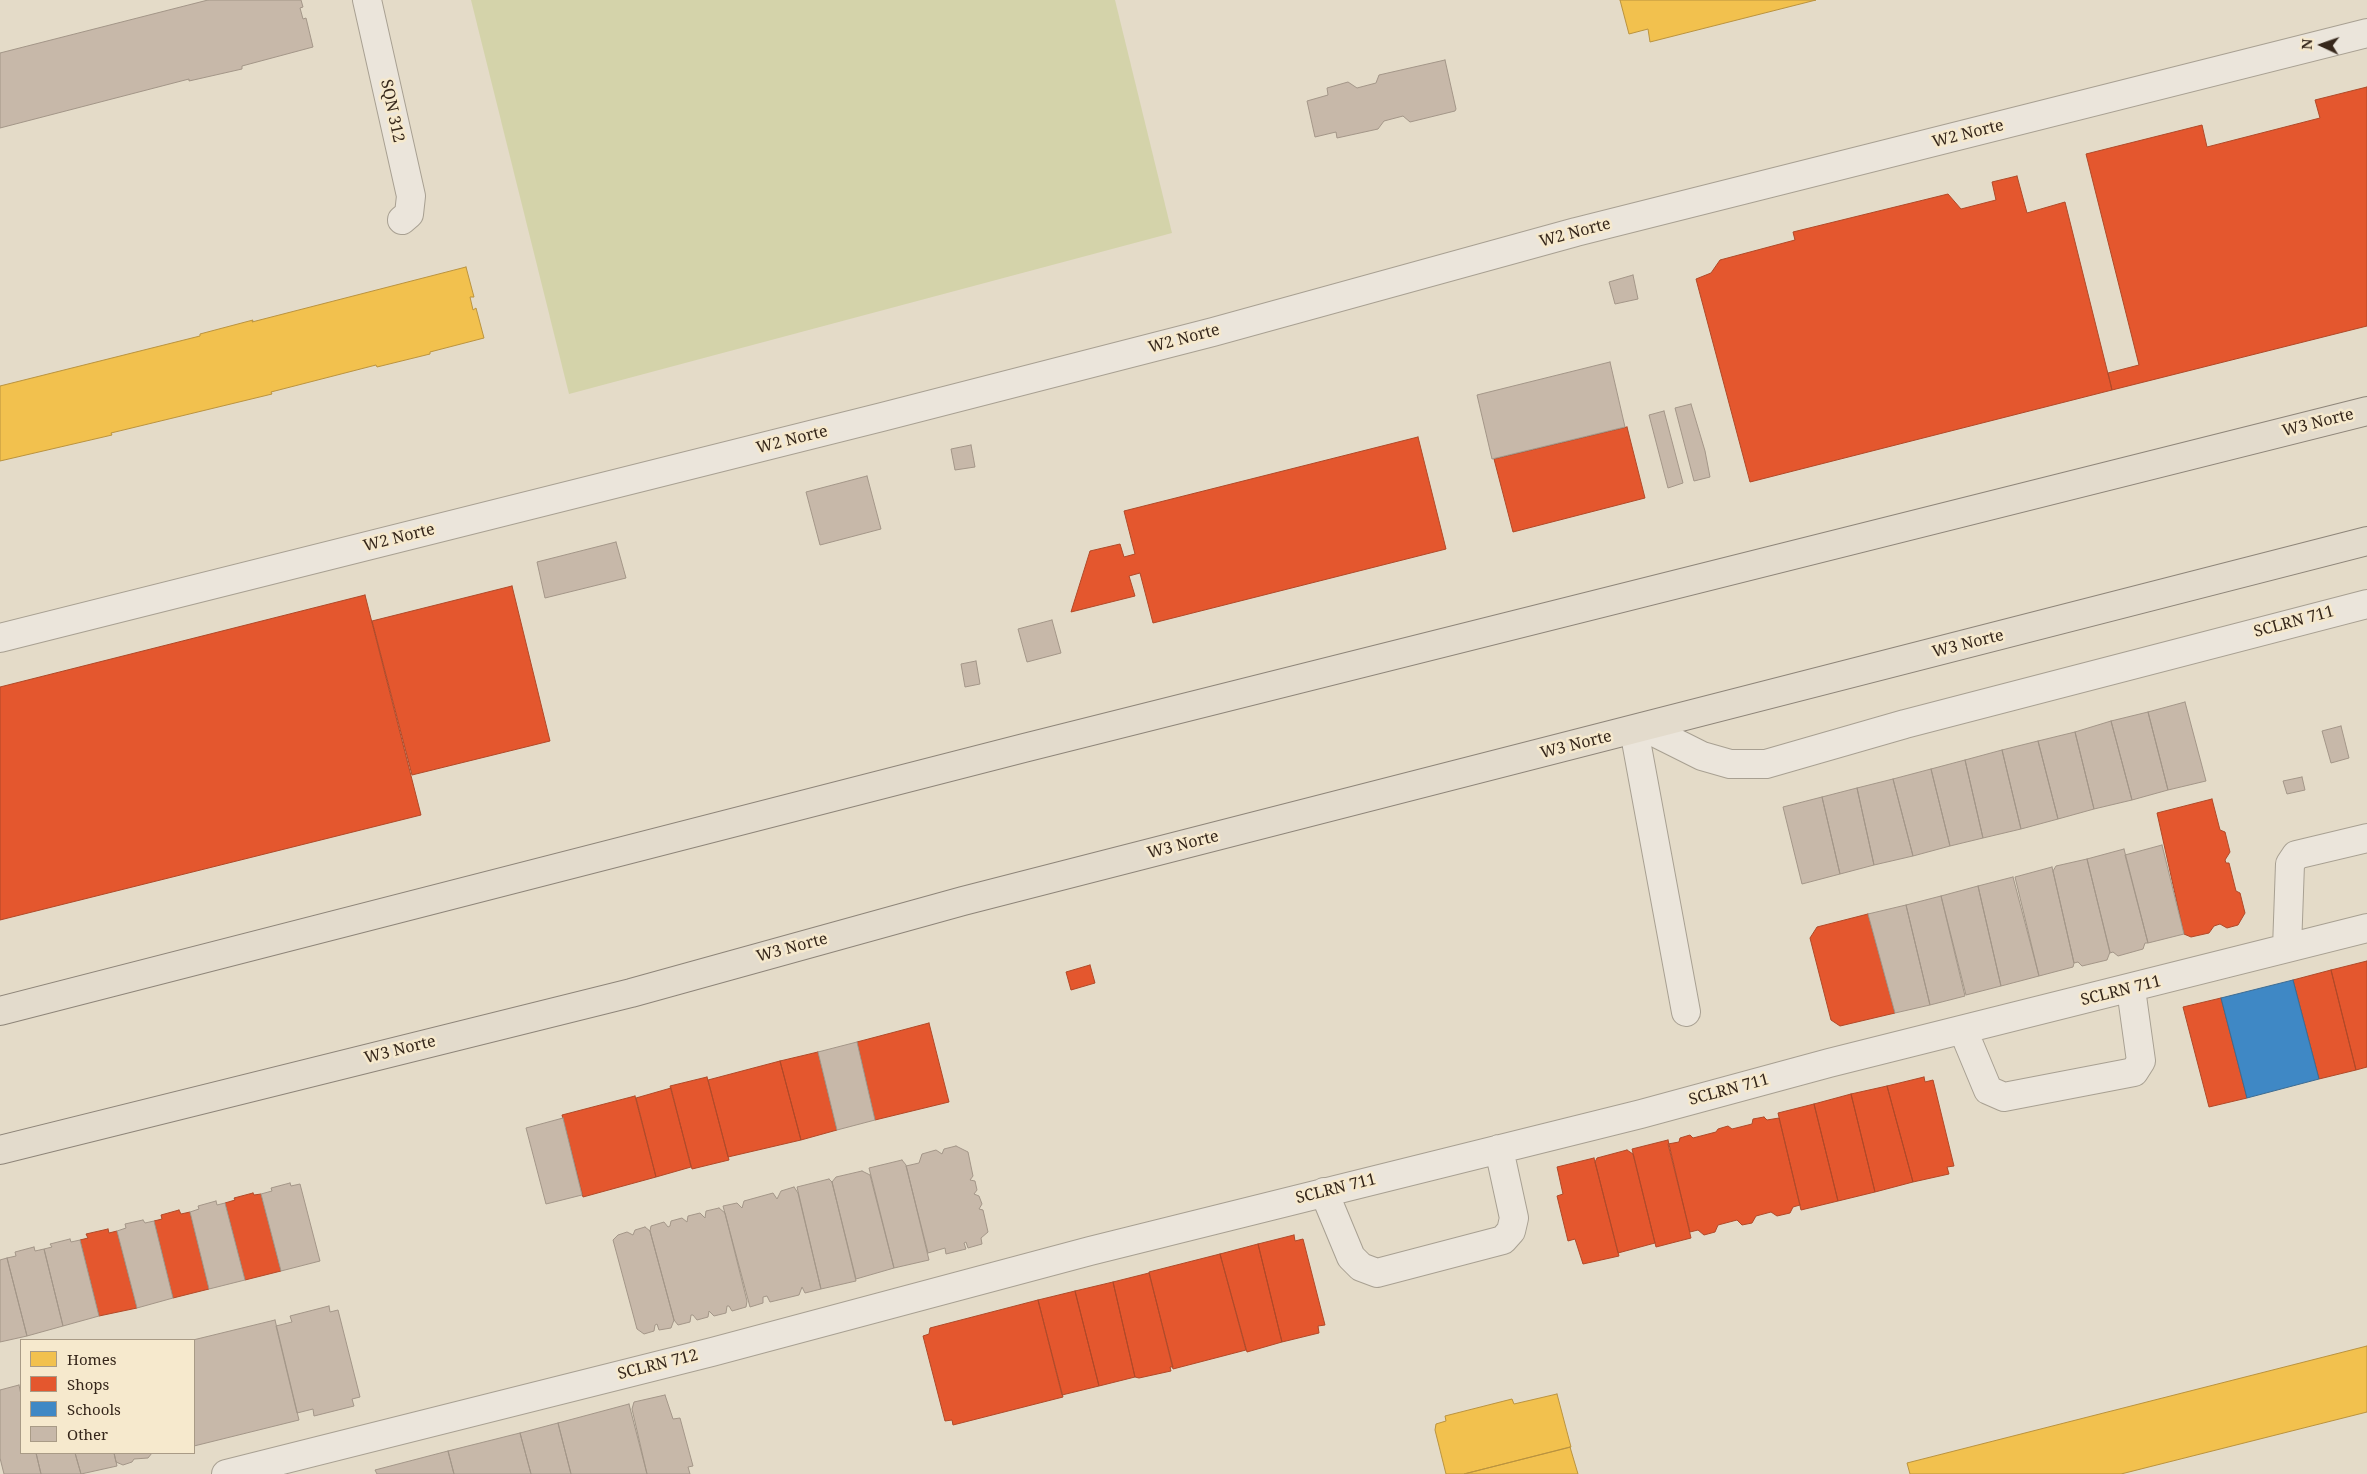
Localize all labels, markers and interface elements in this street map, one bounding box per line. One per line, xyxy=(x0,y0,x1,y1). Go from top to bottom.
north arrow xyxy=(2297,20,2347,70)
text: N xyxy=(2297,38,2316,50)
street label: SQN 312 xyxy=(376,78,408,144)
street label: W2 Norte xyxy=(1930,116,2006,152)
street label: W2 Norte xyxy=(1537,214,1613,252)
street label: W2 Norte xyxy=(1146,320,1222,358)
street label: W3 Norte xyxy=(2280,405,2356,441)
street label: W2 Norte xyxy=(754,422,830,458)
street label: W2 Norte xyxy=(361,520,437,556)
street label: SCLRN 711 xyxy=(2252,602,2336,642)
street label: W3 Norte xyxy=(1930,626,2006,662)
street label: W3 Norte xyxy=(1538,727,1614,763)
street label: W3 Norte xyxy=(1145,827,1221,863)
street label: W3 Norte xyxy=(754,929,830,967)
street label: SCLRN 711 xyxy=(2079,972,2163,1010)
street label: W3 Norte xyxy=(362,1032,438,1068)
street label: SCLRN 711 xyxy=(1687,1070,1771,1110)
street label: SCLRN 711 xyxy=(1294,1170,1378,1208)
legend xyxy=(20,1339,195,1454)
street label: SCLRN 712 xyxy=(616,1346,700,1384)
text: Homes xyxy=(67,1349,117,1369)
text: Shops xyxy=(67,1374,109,1394)
text: Schools xyxy=(67,1399,121,1419)
text: Other xyxy=(67,1424,108,1444)

